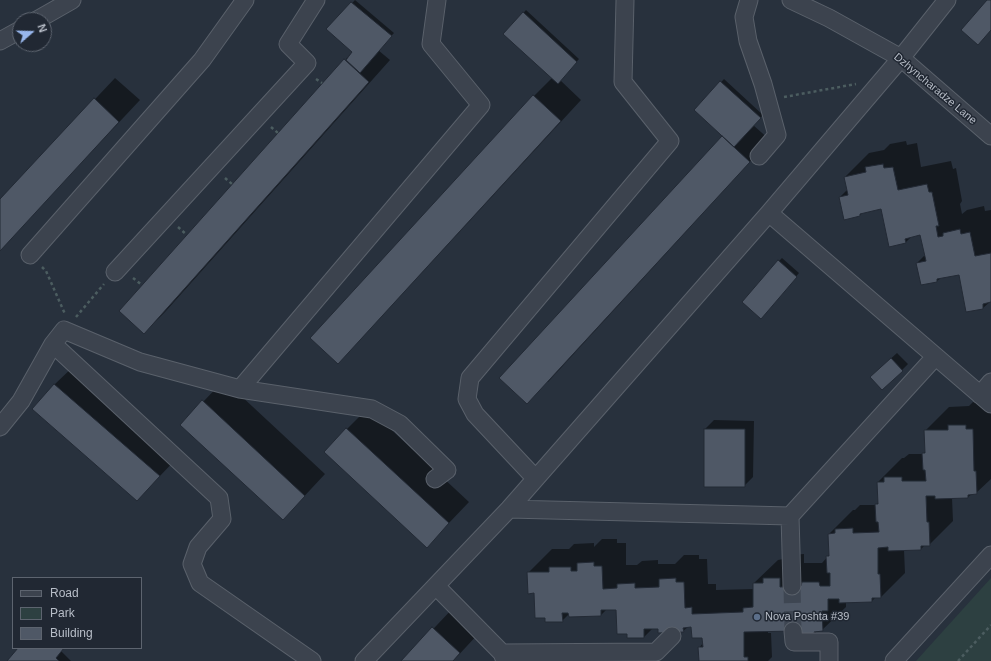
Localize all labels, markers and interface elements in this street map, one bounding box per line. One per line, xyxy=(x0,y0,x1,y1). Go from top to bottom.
north arrow xyxy=(12,12,52,52)
text: N xyxy=(35,22,49,34)
street label: Dzhyncharadze Lane xyxy=(891,51,979,127)
legend xyxy=(12,577,142,649)
text: Road xyxy=(50,586,79,600)
text: Park xyxy=(50,606,75,620)
place label: Nova Poshta #39 xyxy=(765,610,849,624)
marker: Nova Poshta #39 xyxy=(752,612,762,622)
text: Building xyxy=(50,626,93,640)

